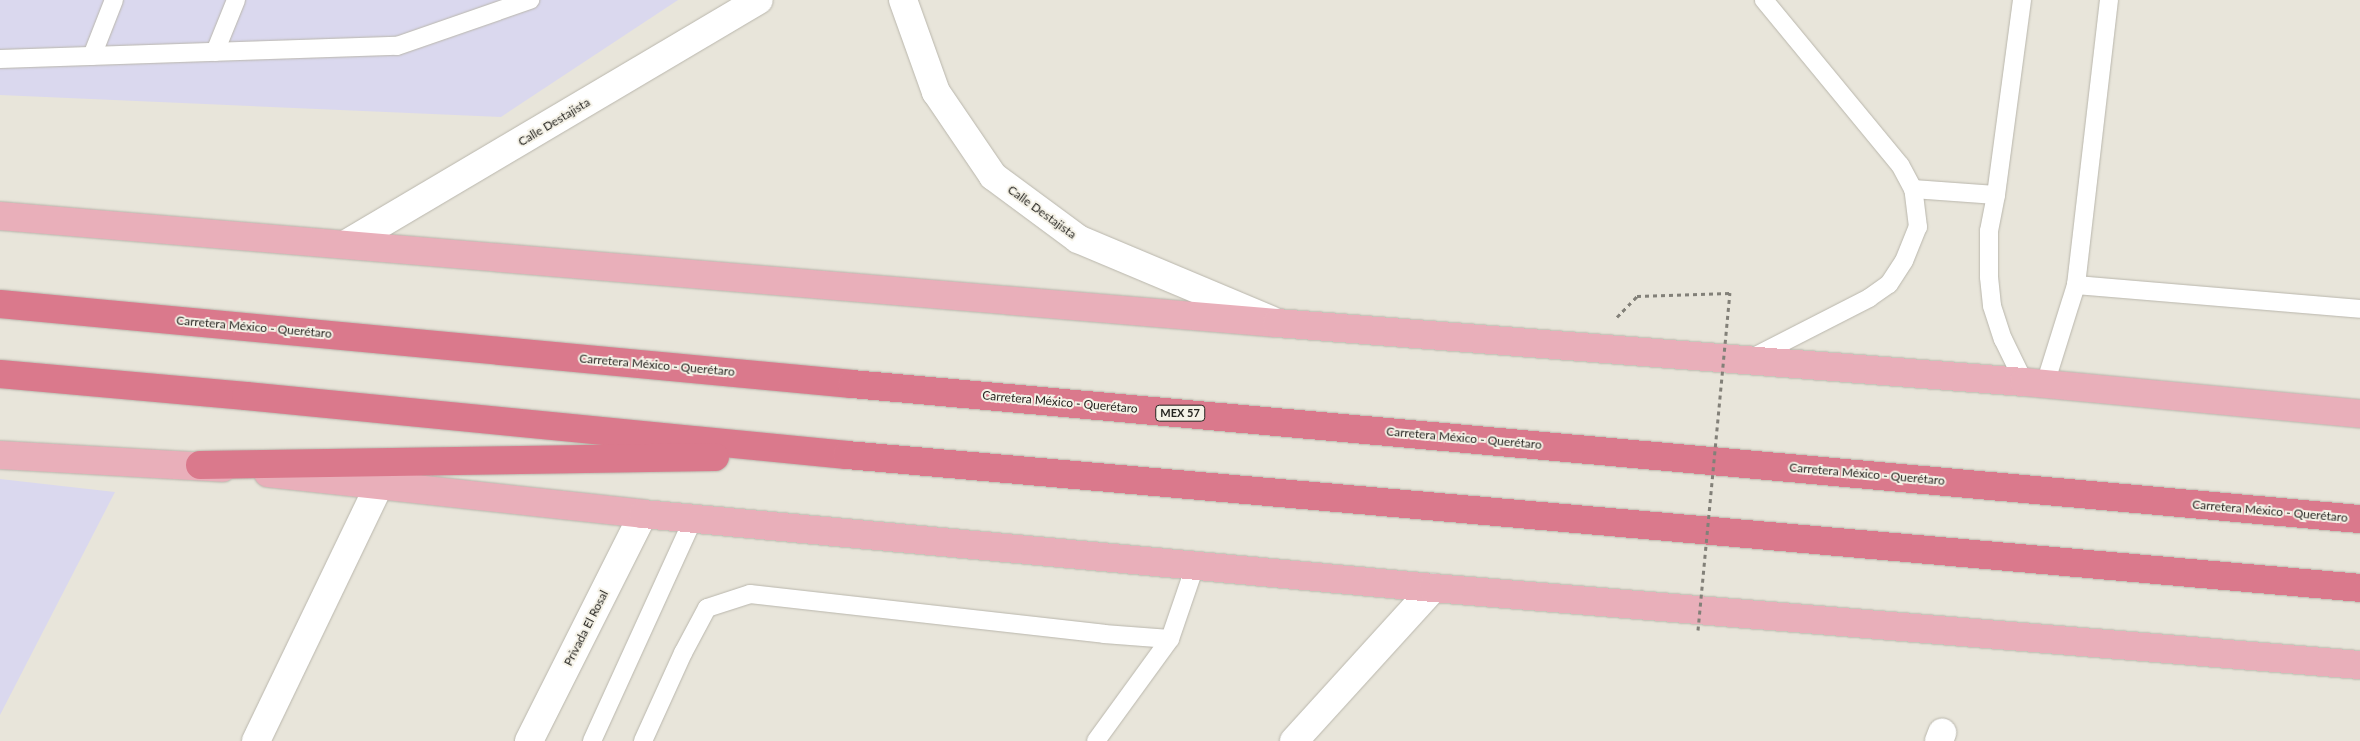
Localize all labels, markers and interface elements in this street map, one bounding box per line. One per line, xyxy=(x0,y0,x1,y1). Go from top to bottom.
street label: Calle Destajista xyxy=(516,95,592,149)
street label: Calle Destajista xyxy=(1005,182,1079,242)
street label: Carretera México - Querétaro xyxy=(176,313,332,341)
street label: Carretera México - Querétaro xyxy=(579,351,735,379)
street label: Carretera México - Querétaro xyxy=(982,388,1138,416)
road number: MEX 57 xyxy=(1155,404,1205,422)
street label: Carretera México - Querétaro xyxy=(1386,424,1542,452)
street label: Carretera México - Querétaro xyxy=(1789,460,1945,488)
street label: Carretera México - Querétaro xyxy=(2192,497,2348,525)
street label: Privada El Rosal xyxy=(561,588,611,668)

